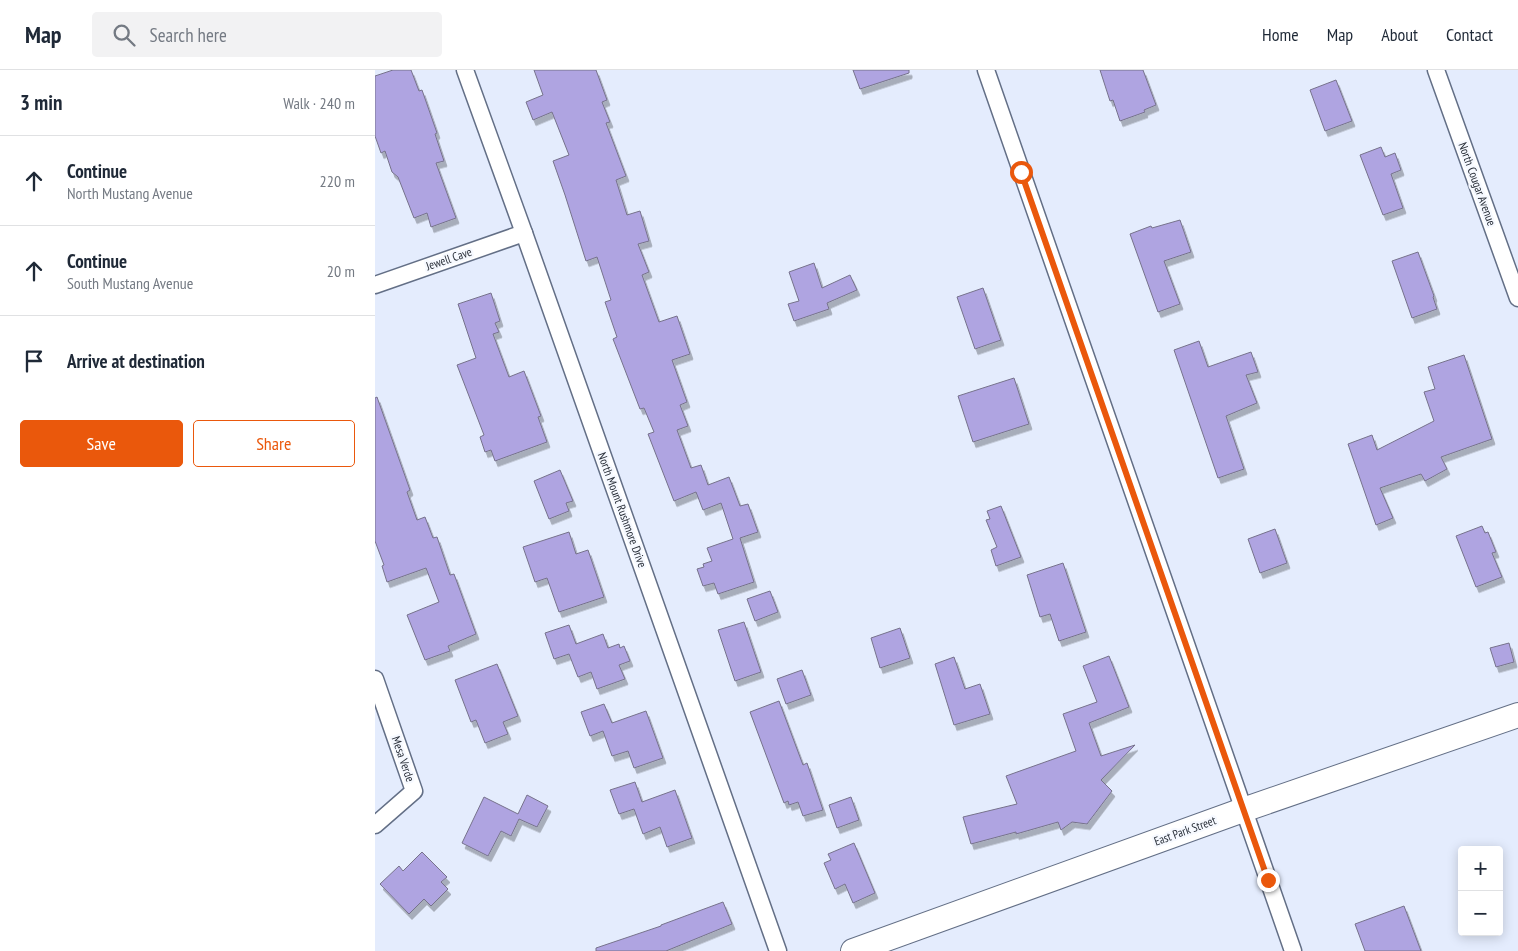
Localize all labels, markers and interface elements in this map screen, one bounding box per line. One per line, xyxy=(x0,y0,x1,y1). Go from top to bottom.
search box xyxy=(92,12,442,57)
text: Map xyxy=(25,19,62,50)
icon: search xyxy=(110,21,138,49)
text: Search here xyxy=(150,23,227,47)
text: Home xyxy=(1262,23,1299,46)
text: Map xyxy=(1327,23,1353,46)
text: About xyxy=(1381,23,1418,46)
text: Contact xyxy=(1446,23,1493,46)
text: 3 min xyxy=(20,89,62,116)
text: Walk · 240 m xyxy=(283,93,355,113)
street label: North Cougar Avenue xyxy=(1455,140,1500,228)
text: Continue xyxy=(67,159,127,183)
route start xyxy=(1010,161,1033,184)
icon: ahead xyxy=(20,167,48,195)
text: 220 m xyxy=(320,171,355,191)
text: North Mustang Avenue xyxy=(67,183,193,203)
street label: Jewell Cave xyxy=(423,244,474,274)
text: Continue xyxy=(67,249,127,273)
icon: ahead xyxy=(20,257,48,285)
text: 20 m xyxy=(327,261,355,281)
text: South Mustang Avenue xyxy=(67,273,193,293)
icon: arrive xyxy=(20,347,48,375)
text: Arrive at destination xyxy=(67,349,205,373)
button: Save xyxy=(20,420,183,467)
button: Share xyxy=(193,420,355,467)
street label: North Mount Rushmore Drive xyxy=(595,450,650,569)
street label: Mesa Verde xyxy=(389,734,418,784)
street label: East Park Street xyxy=(1152,812,1218,849)
map controls xyxy=(1458,846,1503,936)
button: + xyxy=(1458,846,1503,891)
route end xyxy=(1257,869,1280,892)
button: − xyxy=(1458,891,1503,936)

